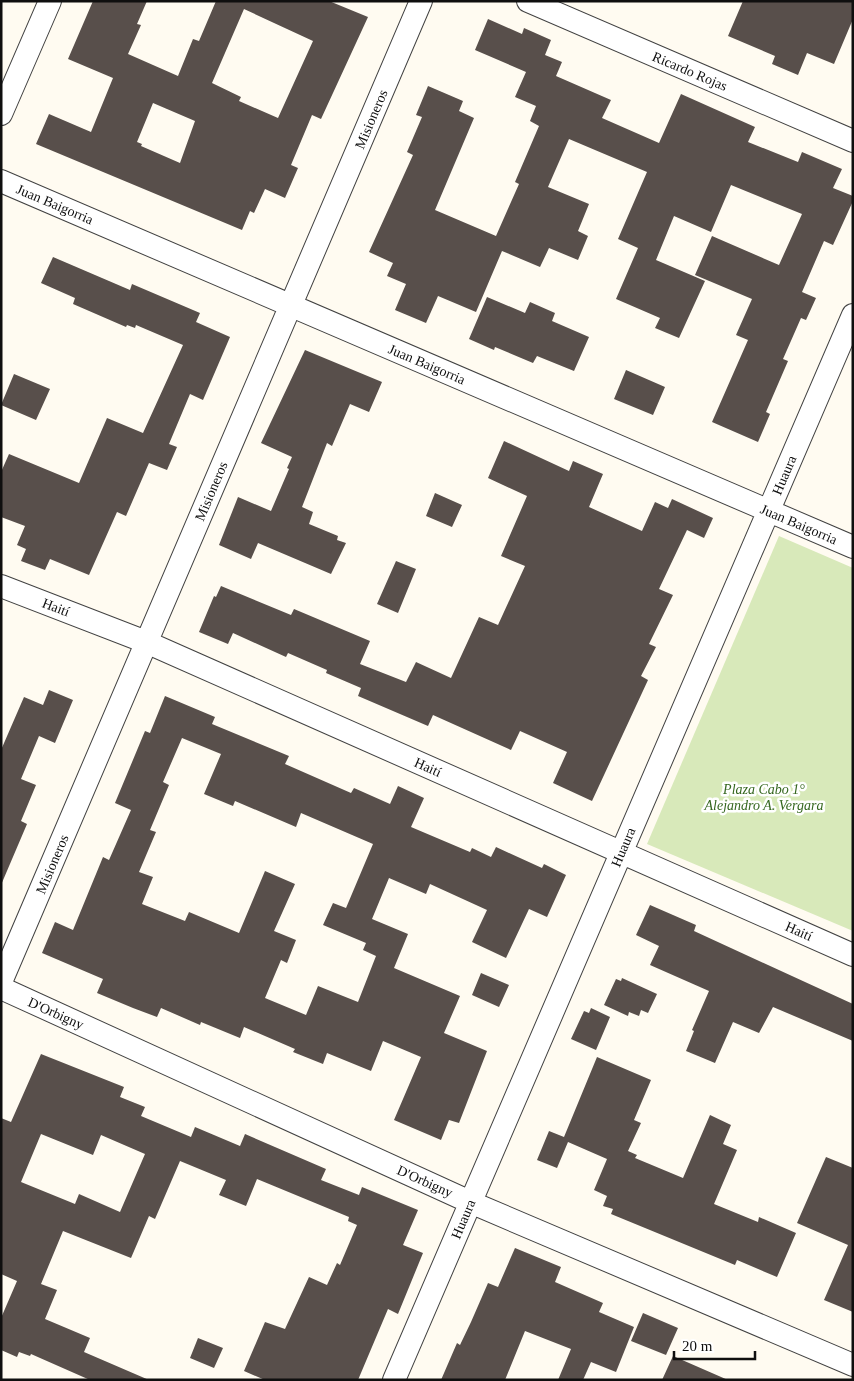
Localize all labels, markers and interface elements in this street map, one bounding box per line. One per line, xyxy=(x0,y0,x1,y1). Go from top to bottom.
street label: Ricardo Rojas xyxy=(650,49,729,94)
street label: Misioneros xyxy=(352,87,391,151)
street label: Juan Baigorria xyxy=(14,182,96,228)
street label: Juan Baigorria xyxy=(386,342,468,388)
street label: Huaura xyxy=(770,453,800,497)
street label: Misioneros xyxy=(192,459,231,523)
street label: Juan Baigorria xyxy=(758,502,840,548)
street label: Haití xyxy=(40,595,72,620)
street label: Haití xyxy=(412,755,444,780)
park label: Plaza Cabo 1° Alejandro A. Vergara xyxy=(704,782,823,813)
street label: Huaura xyxy=(609,825,639,869)
street label: Misioneros xyxy=(33,832,72,896)
street label: Haití xyxy=(783,919,815,944)
street label: D'Orbigny xyxy=(26,995,86,1032)
street label: D'Orbigny xyxy=(395,1163,455,1200)
street label: Huaura xyxy=(449,1197,479,1241)
scale bar xyxy=(674,1328,755,1360)
text: 20 m xyxy=(682,1338,713,1354)

